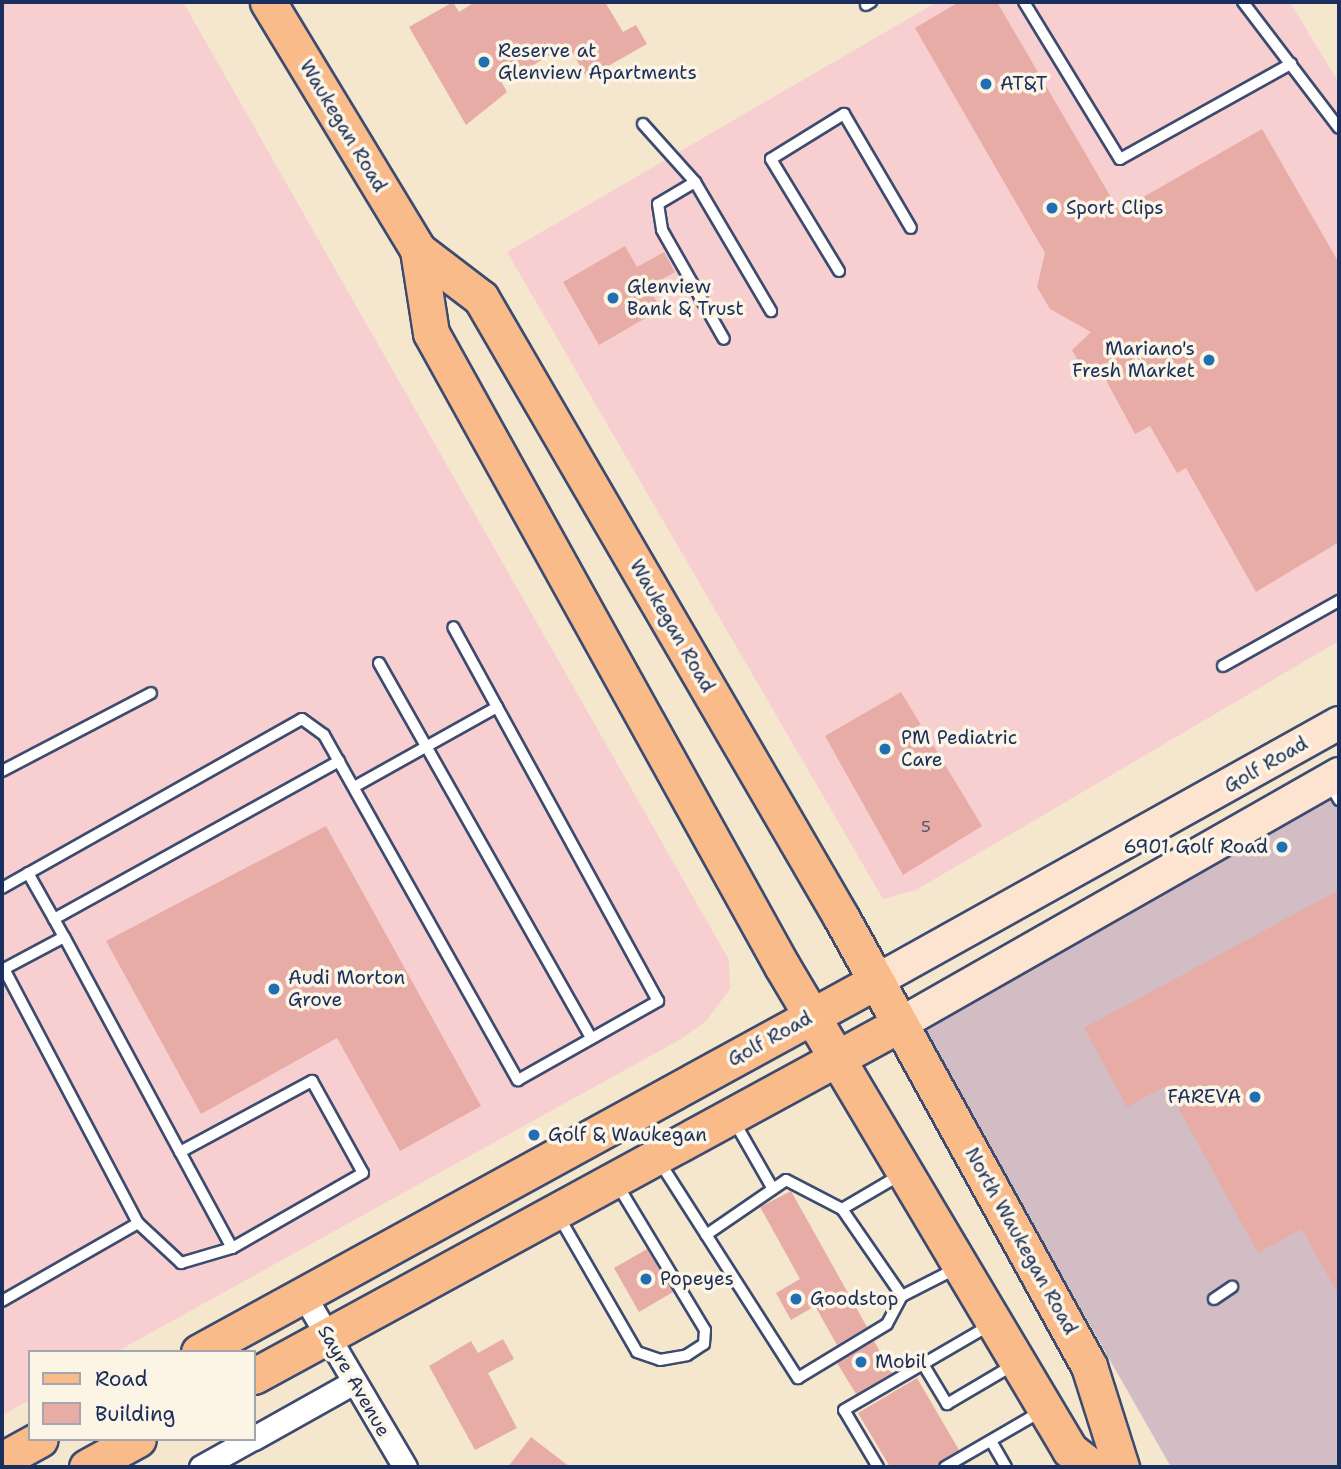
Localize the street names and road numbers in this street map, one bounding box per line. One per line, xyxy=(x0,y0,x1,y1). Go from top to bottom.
street label: Waukegan Road xyxy=(295,56,391,196)
street label: Waukegan Road xyxy=(625,555,719,697)
street label: Golf Road xyxy=(1220,732,1312,798)
street label: Golf Road xyxy=(724,1007,816,1071)
street label: North Waukegan Road xyxy=(960,1144,1082,1338)
street label: Sayre Avenue xyxy=(313,1321,395,1441)

